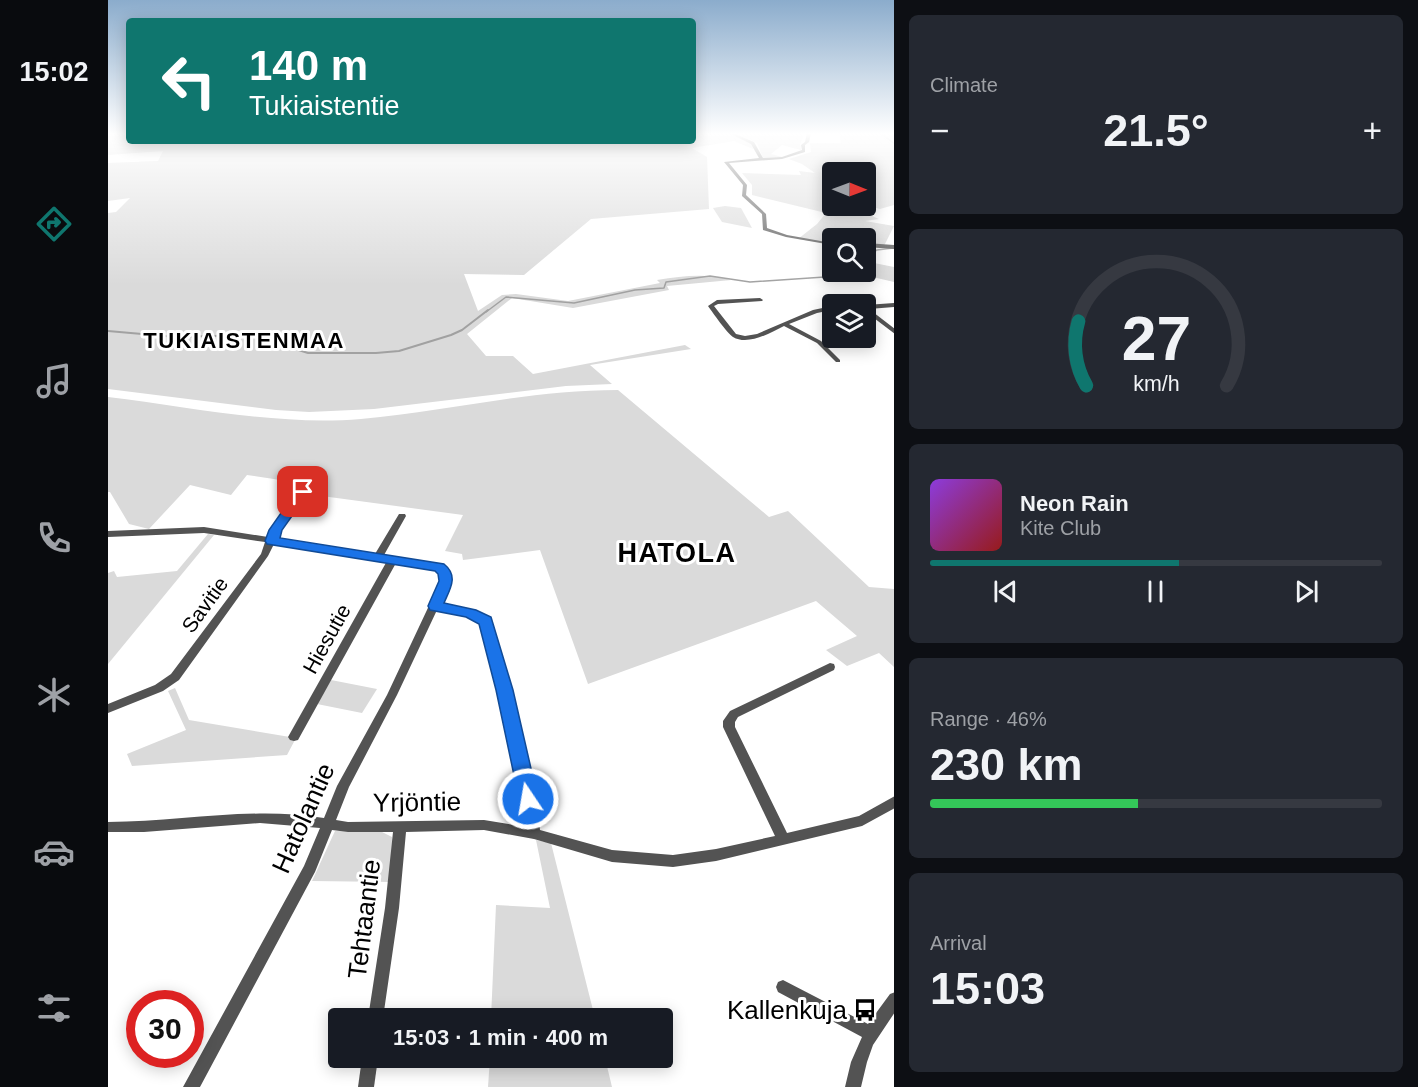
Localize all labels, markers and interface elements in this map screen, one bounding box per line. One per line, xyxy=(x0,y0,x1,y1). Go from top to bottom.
icon: left xyxy=(150,42,228,120)
text: 140 m xyxy=(249,42,368,89)
text: 15:02 xyxy=(19,57,89,87)
text: Climate xyxy=(930,74,998,96)
text: Tukiaistentie xyxy=(249,91,400,121)
text: 21.5° xyxy=(1103,105,1209,156)
text: − xyxy=(930,112,949,149)
text: + xyxy=(1363,112,1382,149)
north arrow xyxy=(822,162,876,216)
map controls xyxy=(822,162,876,348)
icon: directions xyxy=(33,203,75,245)
button: search xyxy=(822,228,876,282)
button: layers xyxy=(822,294,876,348)
text: 27 xyxy=(1121,304,1191,373)
district label: TUKIAISTENMAA xyxy=(143,328,345,353)
icon: music xyxy=(33,360,75,402)
text: km/h xyxy=(1133,373,1179,397)
pin xyxy=(277,466,328,517)
icon: arrive xyxy=(286,475,319,508)
text: Neon Rain xyxy=(1020,491,1129,516)
icon: phone xyxy=(33,517,75,559)
text: Kite Club xyxy=(1020,517,1101,539)
district label: HATOLA xyxy=(618,538,737,568)
street label: Savitie xyxy=(177,572,232,637)
icon: previous xyxy=(989,575,1022,608)
icon: pause xyxy=(1139,575,1172,608)
icon: next xyxy=(1290,575,1323,608)
street label: Hiesutie xyxy=(298,600,355,678)
icon: climate xyxy=(33,674,75,716)
text: Range · 46% xyxy=(930,708,1047,730)
text: 230 km xyxy=(930,739,1083,790)
street label: Hatolantie xyxy=(265,758,341,878)
position arrow xyxy=(496,767,560,831)
street label: Yrjöntie xyxy=(373,786,461,818)
icon: car xyxy=(33,831,75,873)
street label: Tehtaantie xyxy=(342,858,386,980)
text: Arrival xyxy=(930,932,987,954)
text: 15:03 xyxy=(930,963,1045,1014)
icon: filters xyxy=(33,987,75,1029)
speed limit sign: 30 xyxy=(126,990,204,1068)
place label: Kallenkuja xyxy=(727,995,848,1025)
bus stop icon: Kallenkuja xyxy=(852,997,878,1023)
text: 15:03 · 1 min · 400 m xyxy=(393,1025,608,1050)

